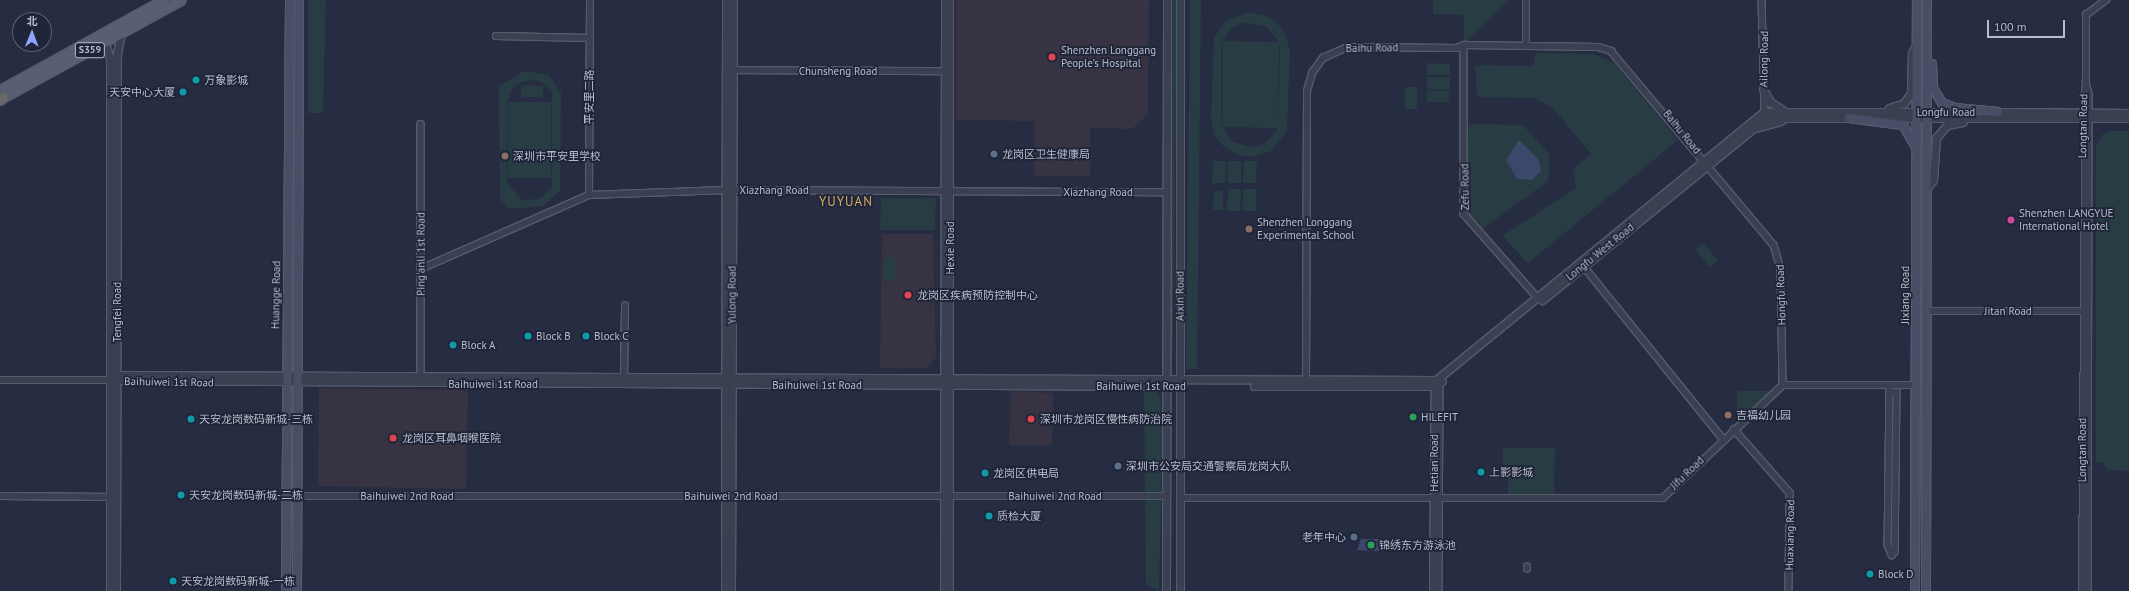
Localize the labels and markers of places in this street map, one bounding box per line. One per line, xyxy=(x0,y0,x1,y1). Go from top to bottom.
place label: Shenzhen Longgang People’s Hospital xyxy=(1061,44,1156,70)
marker: Shenzhen Longgang People’s Hospital xyxy=(1046,51,1058,63)
place label: 万象影城 xyxy=(204,73,248,87)
marker: 万象影城 xyxy=(191,75,201,85)
place label: 天安中心大厦 xyxy=(109,85,175,99)
marker: 天安中心大厦 xyxy=(178,87,188,97)
place label: 龙岗区卫生健康局 xyxy=(1002,147,1090,161)
place label: 深圳市平安里学校 xyxy=(513,149,601,163)
marker: 龙岗区卫生健康局 xyxy=(989,149,999,159)
marker: 深圳市平安里学校 xyxy=(500,151,510,161)
place label: Shenzhen LANGYUE International Hotel xyxy=(2019,207,2113,233)
marker: Shenzhen LANGYUE International Hotel xyxy=(2006,215,2016,225)
place label: Shenzhen Longgang Experimental School xyxy=(1257,216,1354,242)
marker: Shenzhen Longgang Experimental School xyxy=(1244,224,1254,234)
place label: 龙岗区疾病预防控制中心 xyxy=(917,288,1038,302)
marker: 龙岗区疾病预防控制中心 xyxy=(902,289,914,301)
place label: Block B xyxy=(536,329,571,343)
place label: Block C xyxy=(594,329,629,343)
marker: Block B xyxy=(523,331,533,341)
marker: Block C xyxy=(581,331,591,341)
place label: Block A xyxy=(461,338,496,352)
marker: Block A xyxy=(448,340,458,350)
place label: 吉福幼儿园 xyxy=(1736,408,1791,422)
place label: HILEFIT xyxy=(1421,410,1458,424)
marker: 吉福幼儿园 xyxy=(1723,410,1733,420)
place label: 天安龙岗数码新城-三栋 xyxy=(199,412,313,426)
place label: 深圳市龙岗区慢性病防治院 xyxy=(1040,412,1172,426)
marker: HILEFIT xyxy=(1408,412,1418,422)
marker: 深圳市龙岗区慢性病防治院 xyxy=(1025,413,1037,425)
marker: 天安龙岗数码新城-三栋 xyxy=(186,414,196,424)
place label: 龙岗区耳鼻咽喉医院 xyxy=(402,431,501,445)
marker: 龙岗区耳鼻咽喉医院 xyxy=(387,432,399,444)
place label: 深圳市公安局交通警察局龙岗大队 xyxy=(1126,459,1291,473)
marker: 深圳市公安局交通警察局龙岗大队 xyxy=(1113,461,1123,471)
place label: 上影影城 xyxy=(1489,465,1533,479)
place label: 龙岗区供电局 xyxy=(993,466,1059,480)
marker: 上影影城 xyxy=(1476,467,1486,477)
marker: 龙岗区供电局 xyxy=(980,468,990,478)
place label: 天安龙岗数码新城-二栋 xyxy=(189,488,303,502)
marker: 天安龙岗数码新城-二栋 xyxy=(176,490,186,500)
place label: 质检大厦 xyxy=(997,509,1041,523)
marker: 质检大厦 xyxy=(984,511,994,521)
place label: 老年中心 xyxy=(1302,530,1346,544)
marker: 老年中心 xyxy=(1349,532,1359,542)
place label: 锦绣东方游泳池 xyxy=(1379,538,1456,552)
marker: 锦绣东方游泳池 xyxy=(1366,540,1376,550)
place label: Block D xyxy=(1878,567,1914,581)
marker: Block D xyxy=(1865,569,1875,579)
place label: 天安龙岗数码新城-一栋 xyxy=(181,574,295,588)
marker: 天安龙岗数码新城-一栋 xyxy=(168,576,178,586)

